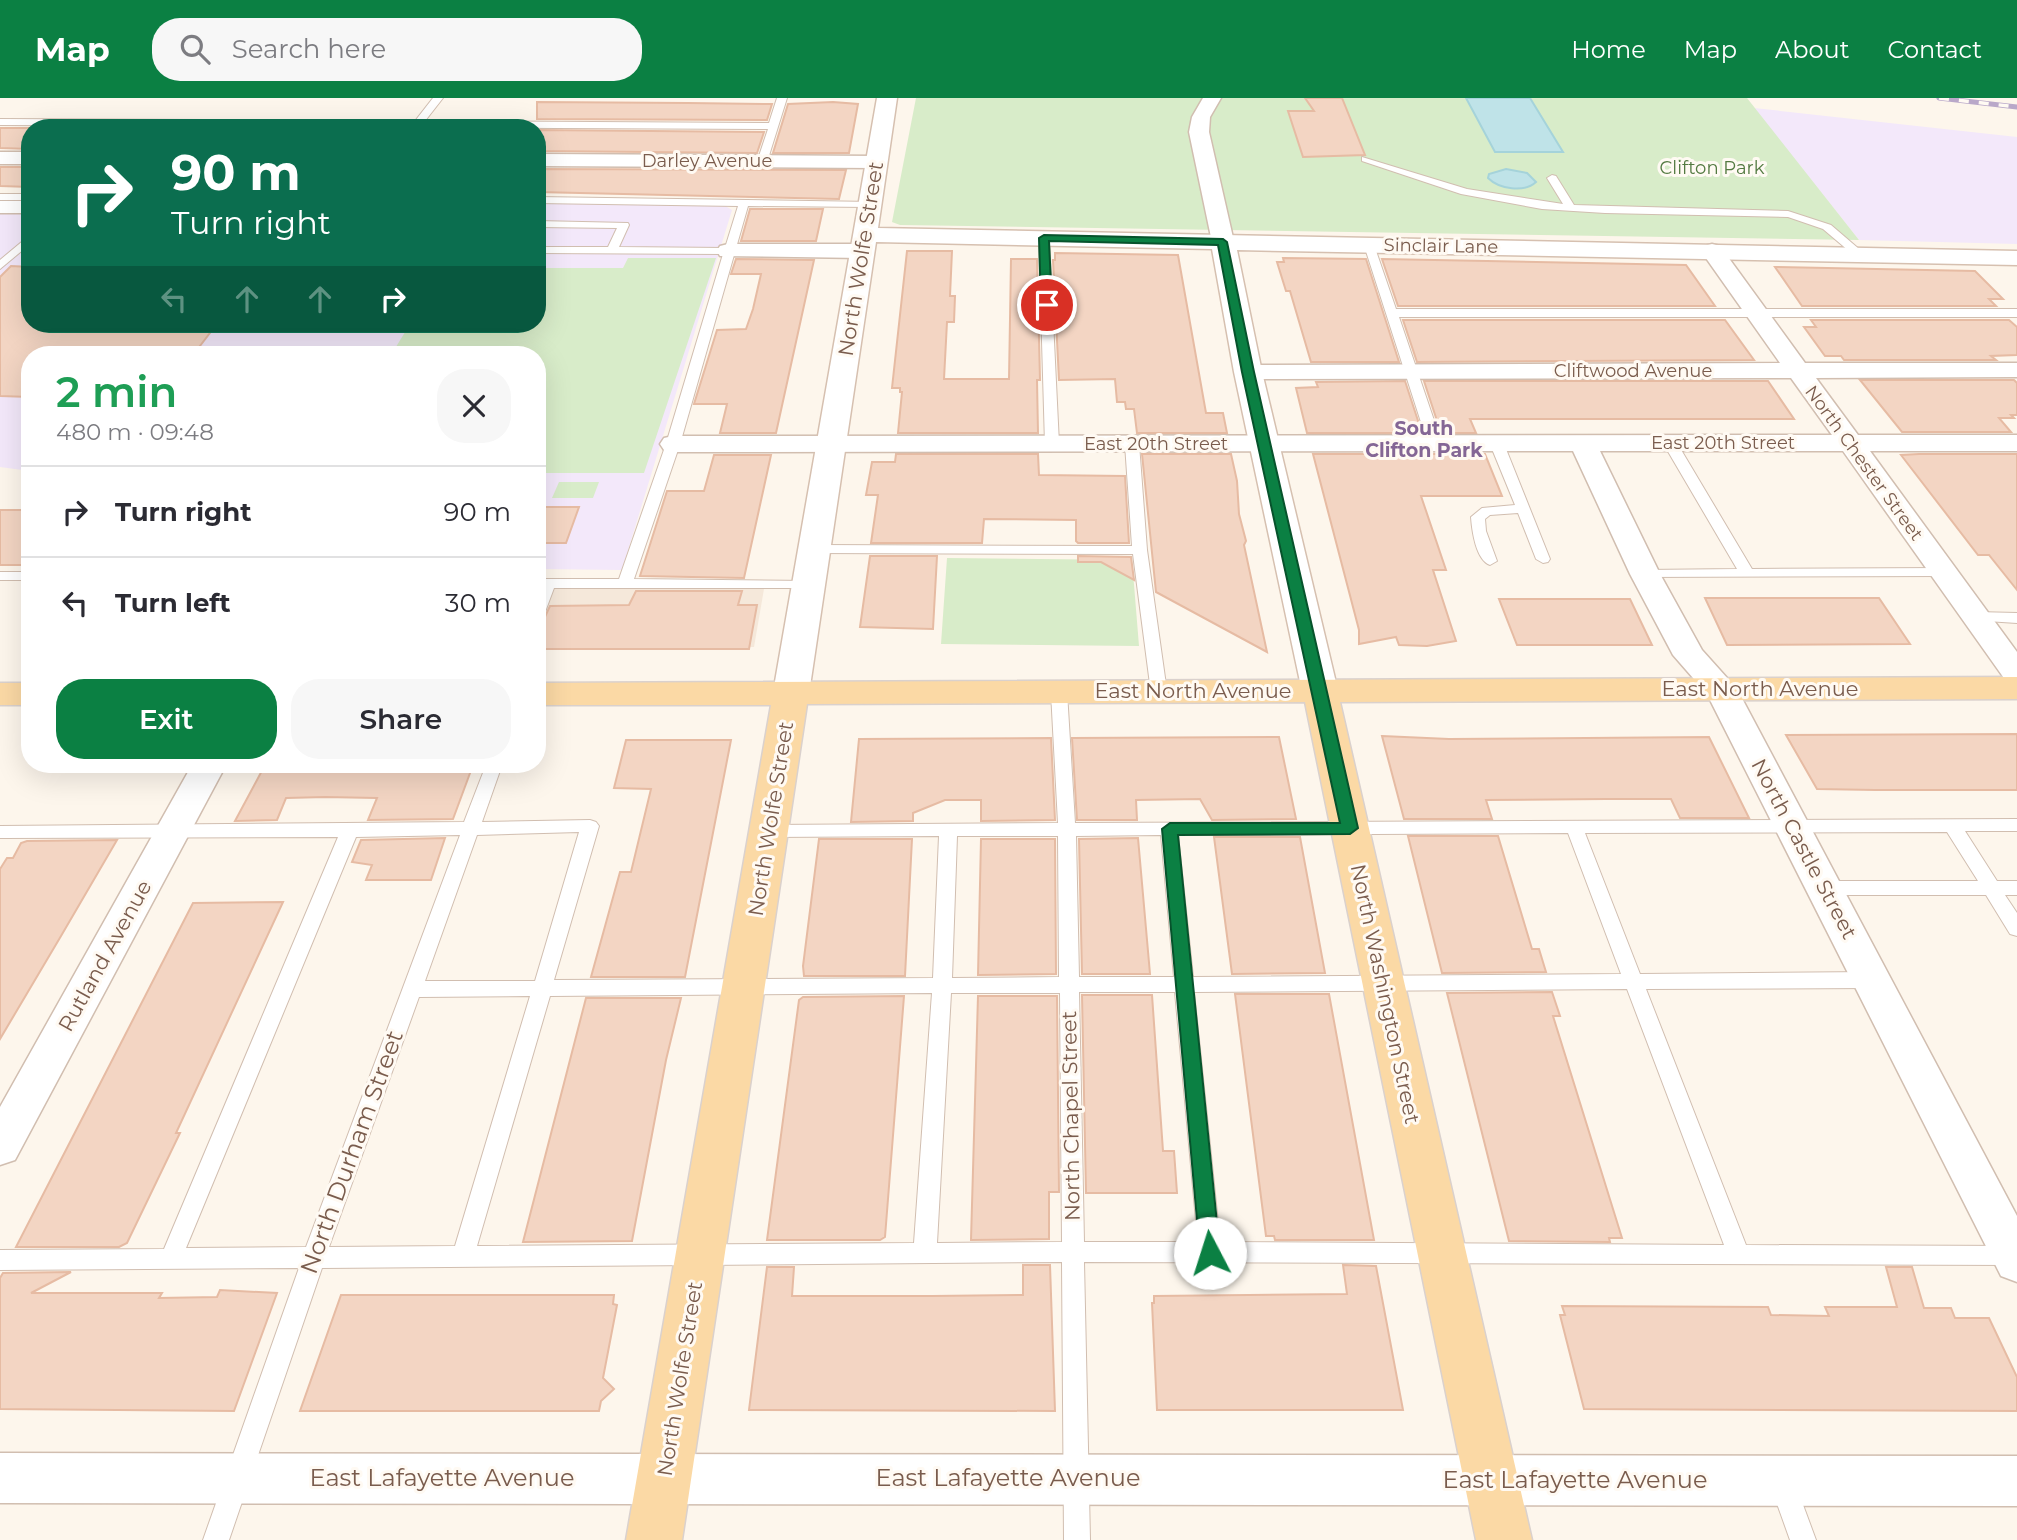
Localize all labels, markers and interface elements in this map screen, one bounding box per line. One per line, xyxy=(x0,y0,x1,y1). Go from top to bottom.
search box xyxy=(152,18,642,81)
text: Map xyxy=(35,29,110,69)
icon: search xyxy=(176,30,214,68)
text: Search here xyxy=(232,33,386,65)
text: Home xyxy=(1571,35,1646,64)
text: Map xyxy=(1684,35,1737,64)
text: About xyxy=(1775,35,1849,64)
text: Contact xyxy=(1887,35,1982,64)
text: 90 m xyxy=(171,143,301,202)
icon: right xyxy=(56,147,147,238)
street label: Darley Avenue xyxy=(642,150,772,172)
park label: Clifton Park xyxy=(1660,157,1765,179)
street label: North Wolfe Street xyxy=(833,160,888,358)
text: Turn right xyxy=(171,203,331,242)
street label: Sinclair Lane xyxy=(1384,234,1499,258)
pin xyxy=(1017,275,1077,335)
icon: left xyxy=(155,280,193,318)
icon: ahead xyxy=(228,280,266,318)
icon: ahead xyxy=(301,280,339,318)
icon: right xyxy=(374,280,412,318)
icon: arrive xyxy=(1028,286,1066,324)
street label: Cliftwood Avenue xyxy=(1554,360,1712,382)
text: 2 min xyxy=(56,366,177,418)
button: close xyxy=(437,369,511,443)
street label: North Chester Street xyxy=(1800,381,1928,545)
district label: South Clifton Park xyxy=(1365,417,1483,462)
text: 480 m · 09:48 xyxy=(56,418,214,446)
street label: East 20th Street xyxy=(1651,432,1795,454)
street label: East 20th Street xyxy=(1084,433,1228,455)
icon: right xyxy=(56,493,94,531)
text: Turn right xyxy=(115,496,251,528)
text: 90 m xyxy=(444,496,511,528)
icon: left xyxy=(56,584,94,622)
text: Turn left xyxy=(115,587,231,619)
text: 30 m xyxy=(445,587,511,619)
street label: East North Avenue xyxy=(1661,676,1859,701)
street label: East North Avenue xyxy=(1094,678,1292,703)
button: Exit xyxy=(56,679,277,759)
button: Share xyxy=(291,679,511,759)
street label: North Wolfe Street xyxy=(743,720,798,918)
street label: North Castle Street xyxy=(1746,754,1863,943)
street label: North Washington Street xyxy=(1346,862,1425,1126)
street label: Rutland Avenue xyxy=(53,876,156,1036)
street label: North Chapel Street xyxy=(1056,1011,1085,1221)
street label: North Durham Street xyxy=(294,1026,409,1277)
position arrow xyxy=(1173,1216,1247,1290)
street label: North Wolfe Street xyxy=(652,1280,707,1478)
street label: East Lafayette Avenue xyxy=(310,1463,574,1492)
street label: East Lafayette Avenue xyxy=(876,1463,1140,1492)
street label: East Lafayette Avenue xyxy=(1443,1465,1707,1494)

